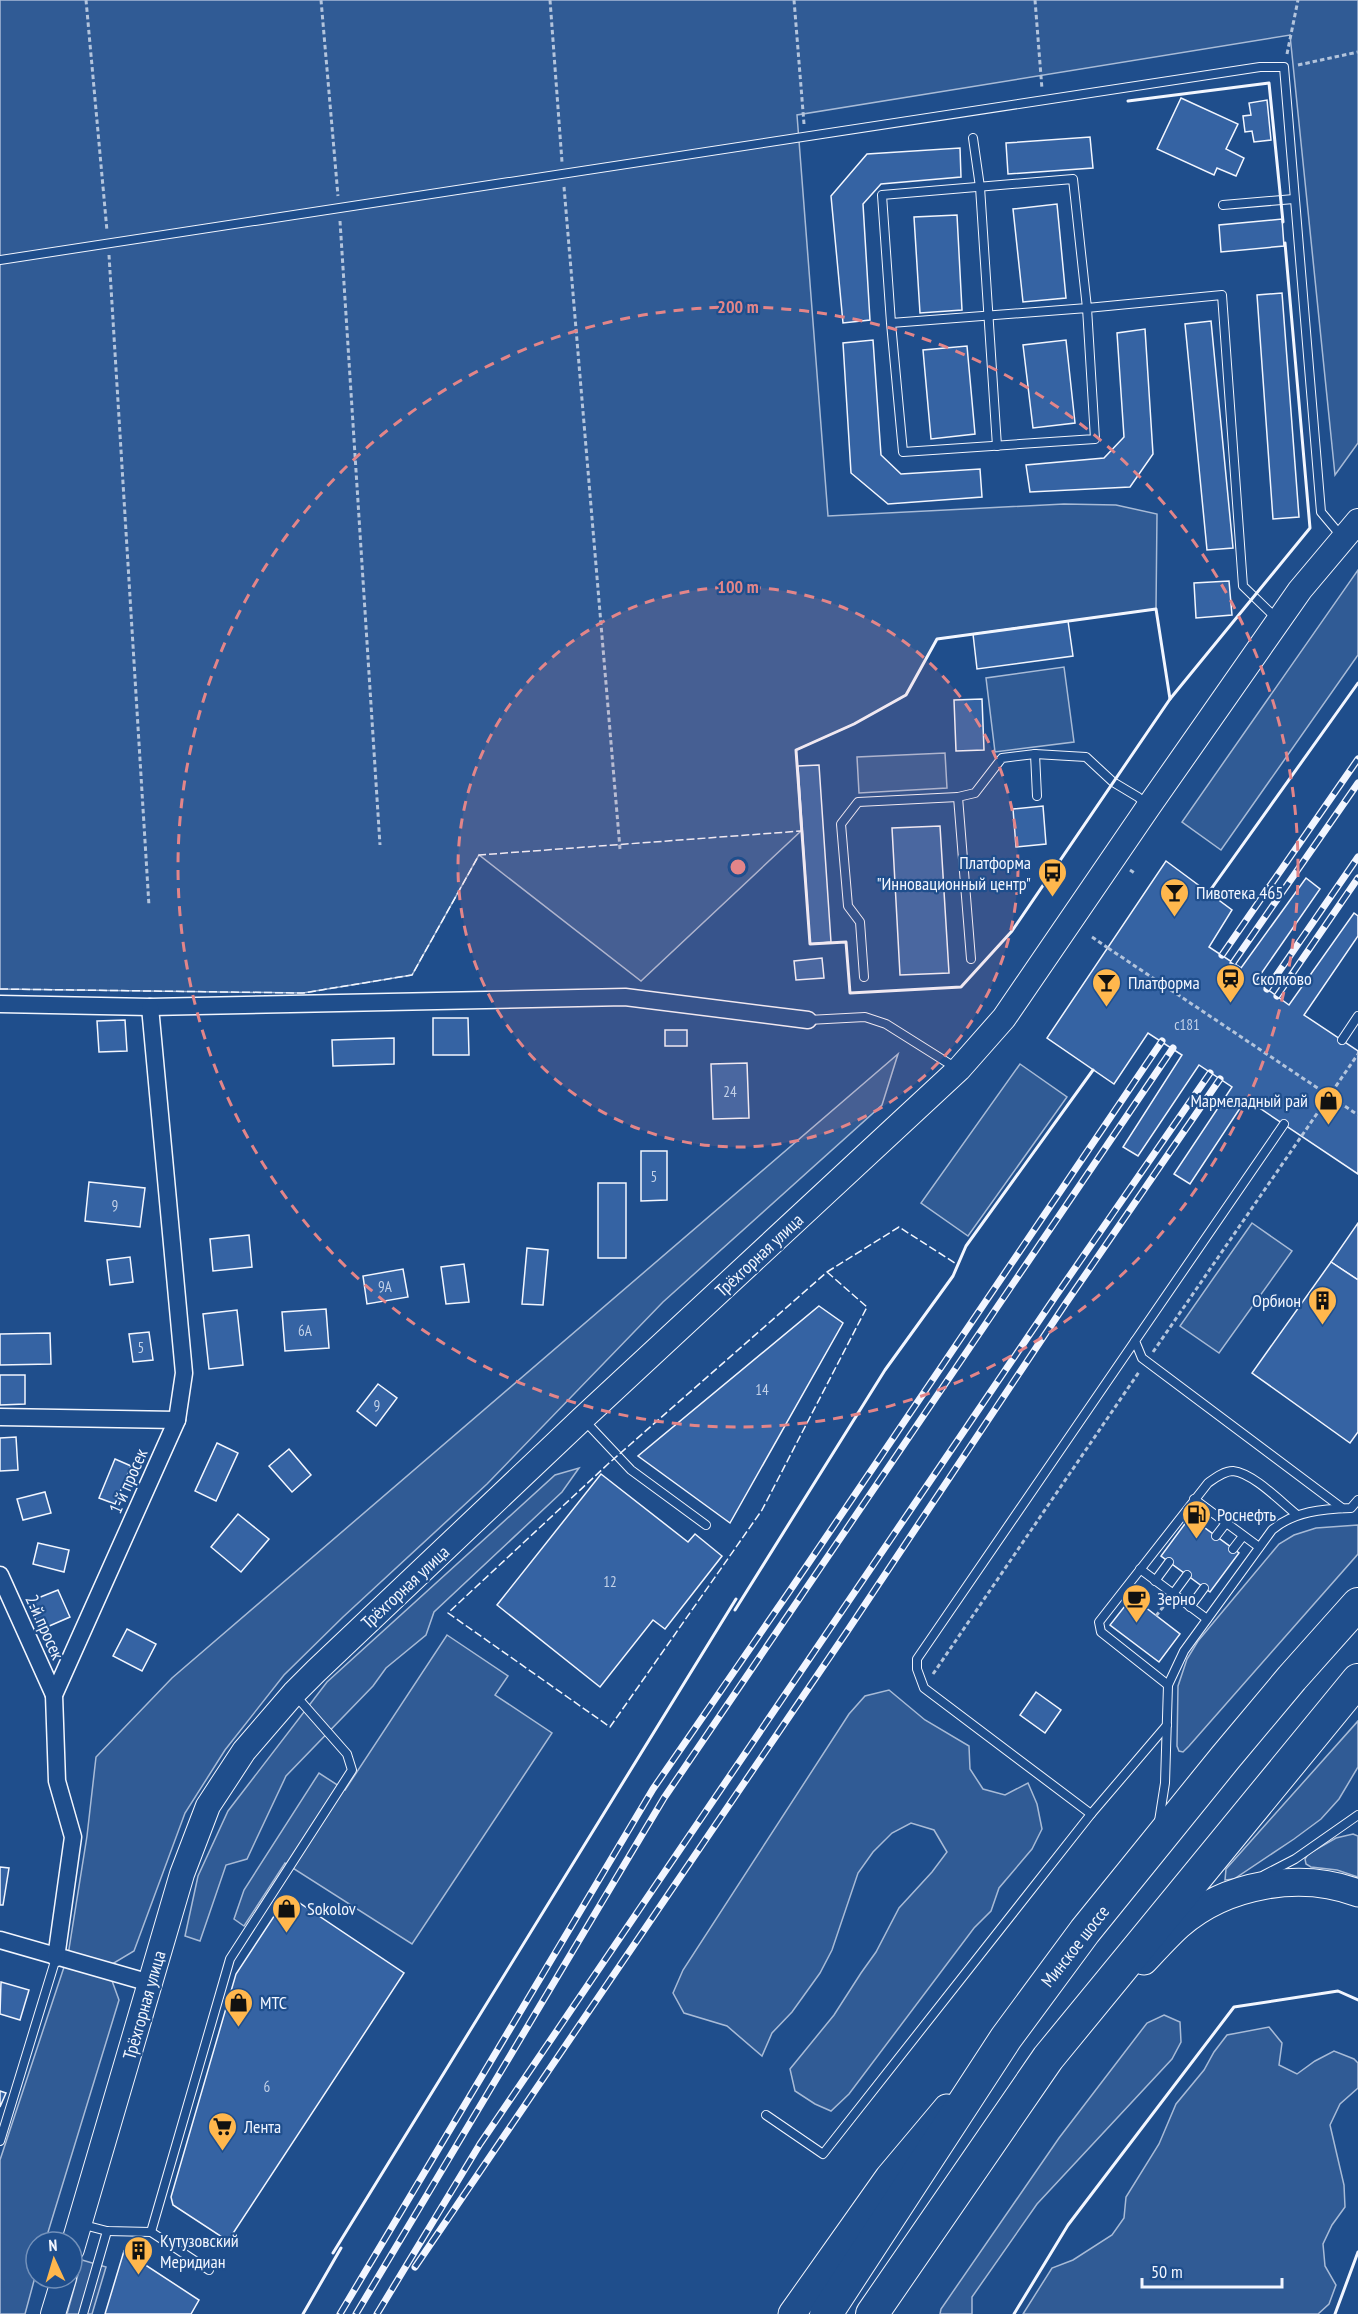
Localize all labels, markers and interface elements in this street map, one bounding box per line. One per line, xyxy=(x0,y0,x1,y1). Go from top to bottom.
text: 200 m xyxy=(717,295,759,318)
text: 100 m xyxy=(717,575,759,598)
place label: Платформа "Инновационный центр" xyxy=(876,851,1031,895)
bus stop icon: Платформа "Инновационный центр" xyxy=(1036,856,1068,898)
centre of rings xyxy=(728,857,748,877)
bar icon: Пивотека 465 xyxy=(1159,876,1191,918)
place label: Пивотека 465 xyxy=(1196,881,1283,904)
station icon: Сколково xyxy=(1215,962,1247,1004)
bar icon: Платформа xyxy=(1091,966,1123,1008)
place label: Сколково xyxy=(1252,967,1312,990)
place label: Платформа xyxy=(1128,971,1200,994)
house number: с181 xyxy=(1174,1015,1200,1034)
house number: 24 xyxy=(723,1082,737,1101)
shop icon: Мармеладный рай xyxy=(1313,1084,1345,1126)
place label: Мармеладный рай xyxy=(1190,1089,1308,1112)
house number: 5 xyxy=(651,1167,657,1186)
house number: 9 xyxy=(112,1196,118,1215)
street label: Трёхгорная улица xyxy=(710,1208,808,1302)
house number: 9А xyxy=(378,1277,393,1296)
building icon: Орбион xyxy=(1306,1284,1338,1326)
place label: Орбион xyxy=(1252,1289,1301,1312)
house number: 6А xyxy=(298,1321,313,1340)
house number: 5 xyxy=(138,1338,144,1357)
house number: 14 xyxy=(755,1380,769,1399)
house number: 9 xyxy=(374,1396,380,1415)
street label: 1-й просек xyxy=(103,1445,153,1517)
fuel station icon: Роснефть xyxy=(1180,1498,1212,1540)
place label: Роснефть xyxy=(1217,1503,1276,1526)
street label: Трёхгорная улица xyxy=(356,1540,454,1634)
house number: 12 xyxy=(603,1572,617,1591)
cafe icon: Зерно xyxy=(1120,1582,1152,1624)
place label: Зерно xyxy=(1157,1587,1196,1610)
street label: 2-й просек xyxy=(20,1591,70,1663)
shop icon: Sokolov xyxy=(270,1892,302,1934)
place label: Sokolov xyxy=(307,1897,356,1920)
street label: Минское шоссе xyxy=(1036,1900,1114,1992)
street label: Трёхгорная улица xyxy=(117,1948,171,2062)
shop icon: МТС xyxy=(223,1986,255,2028)
place label: МТС xyxy=(260,1991,287,2014)
house number: 6 xyxy=(264,2077,271,2096)
supermarket icon: Лента xyxy=(207,2110,239,2152)
place label: Лента xyxy=(243,2115,281,2138)
place label: Кутузовский Меридиан xyxy=(160,2229,239,2273)
north arrow xyxy=(24,2230,84,2290)
building icon: Кутузовский Меридиан xyxy=(123,2234,155,2276)
text: N xyxy=(48,2235,58,2255)
scale bar xyxy=(1142,2251,1282,2289)
text: 50 m xyxy=(1151,2260,1183,2283)

